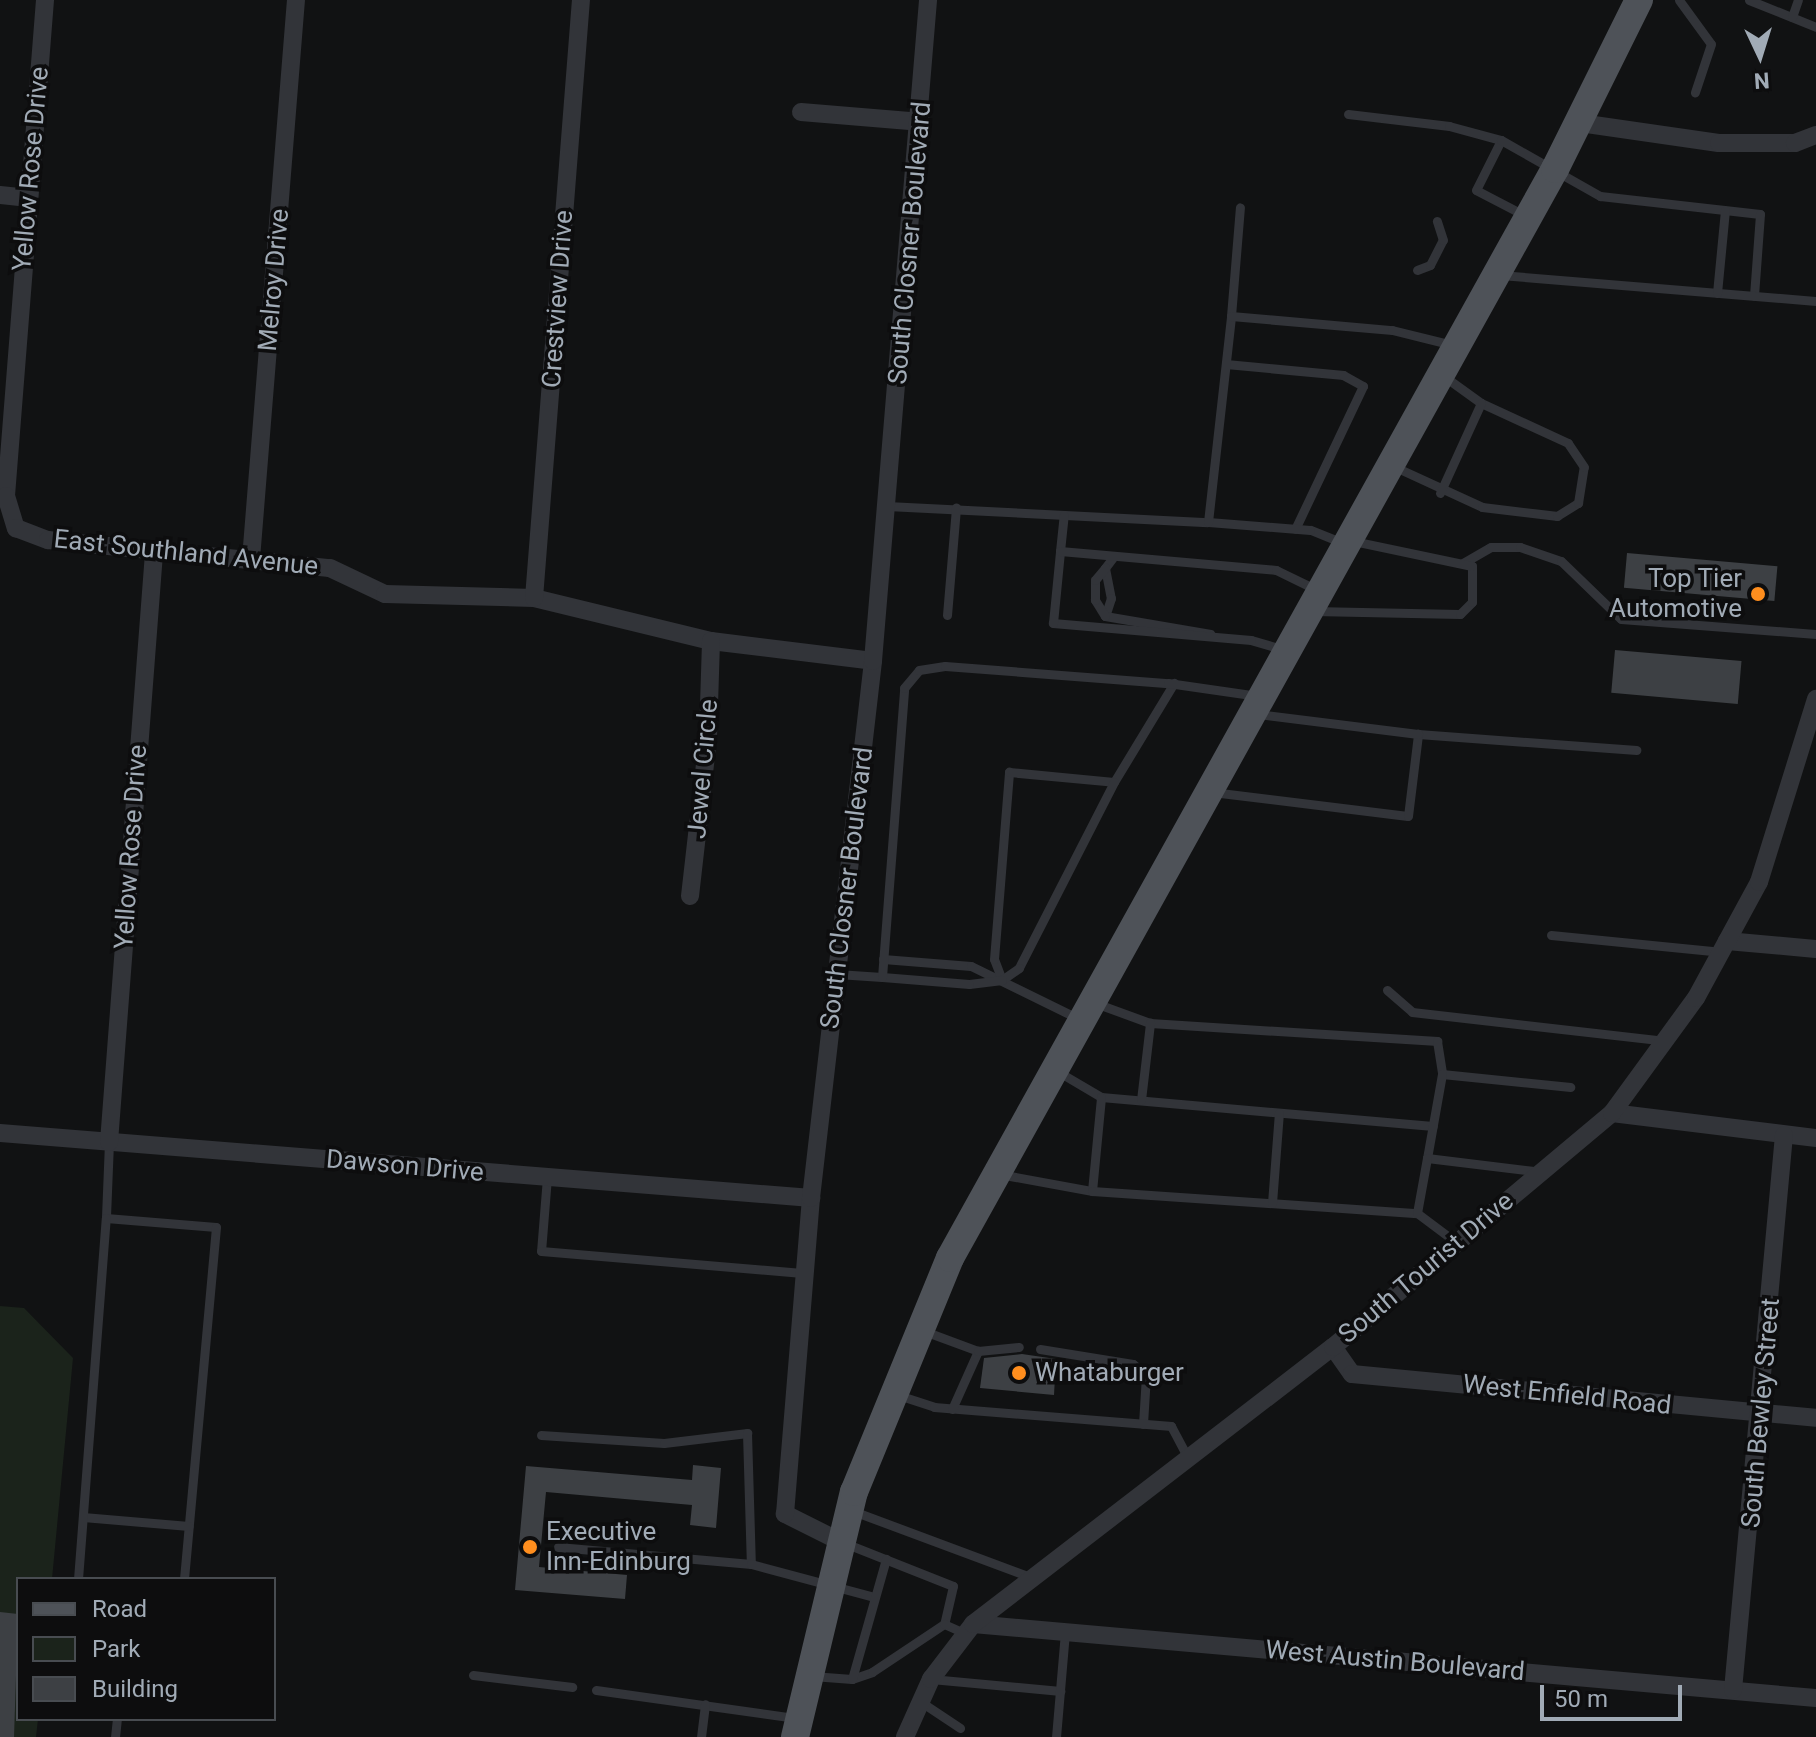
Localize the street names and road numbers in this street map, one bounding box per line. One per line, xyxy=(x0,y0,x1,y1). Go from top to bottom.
street label: Yellow Rose Drive xyxy=(7,66,55,272)
street label: South Closner Boulevard xyxy=(882,100,938,386)
street label: Melroy Drive xyxy=(252,207,296,353)
street label: Crestview Drive xyxy=(536,209,580,389)
street label: East Southland Avenue xyxy=(52,524,320,582)
street label: Jewel Circle xyxy=(681,698,725,840)
street label: Yellow Rose Drive xyxy=(108,744,154,950)
street label: South Closner Boulevard xyxy=(814,745,880,1031)
street label: Dawson Drive xyxy=(325,1144,485,1188)
street label: South Tourist Drive xyxy=(1332,1186,1520,1350)
street label: South Bewley Street xyxy=(1735,1297,1787,1529)
street label: West Enfield Road xyxy=(1461,1369,1673,1421)
street label: West Austin Boulevard xyxy=(1264,1634,1526,1688)

